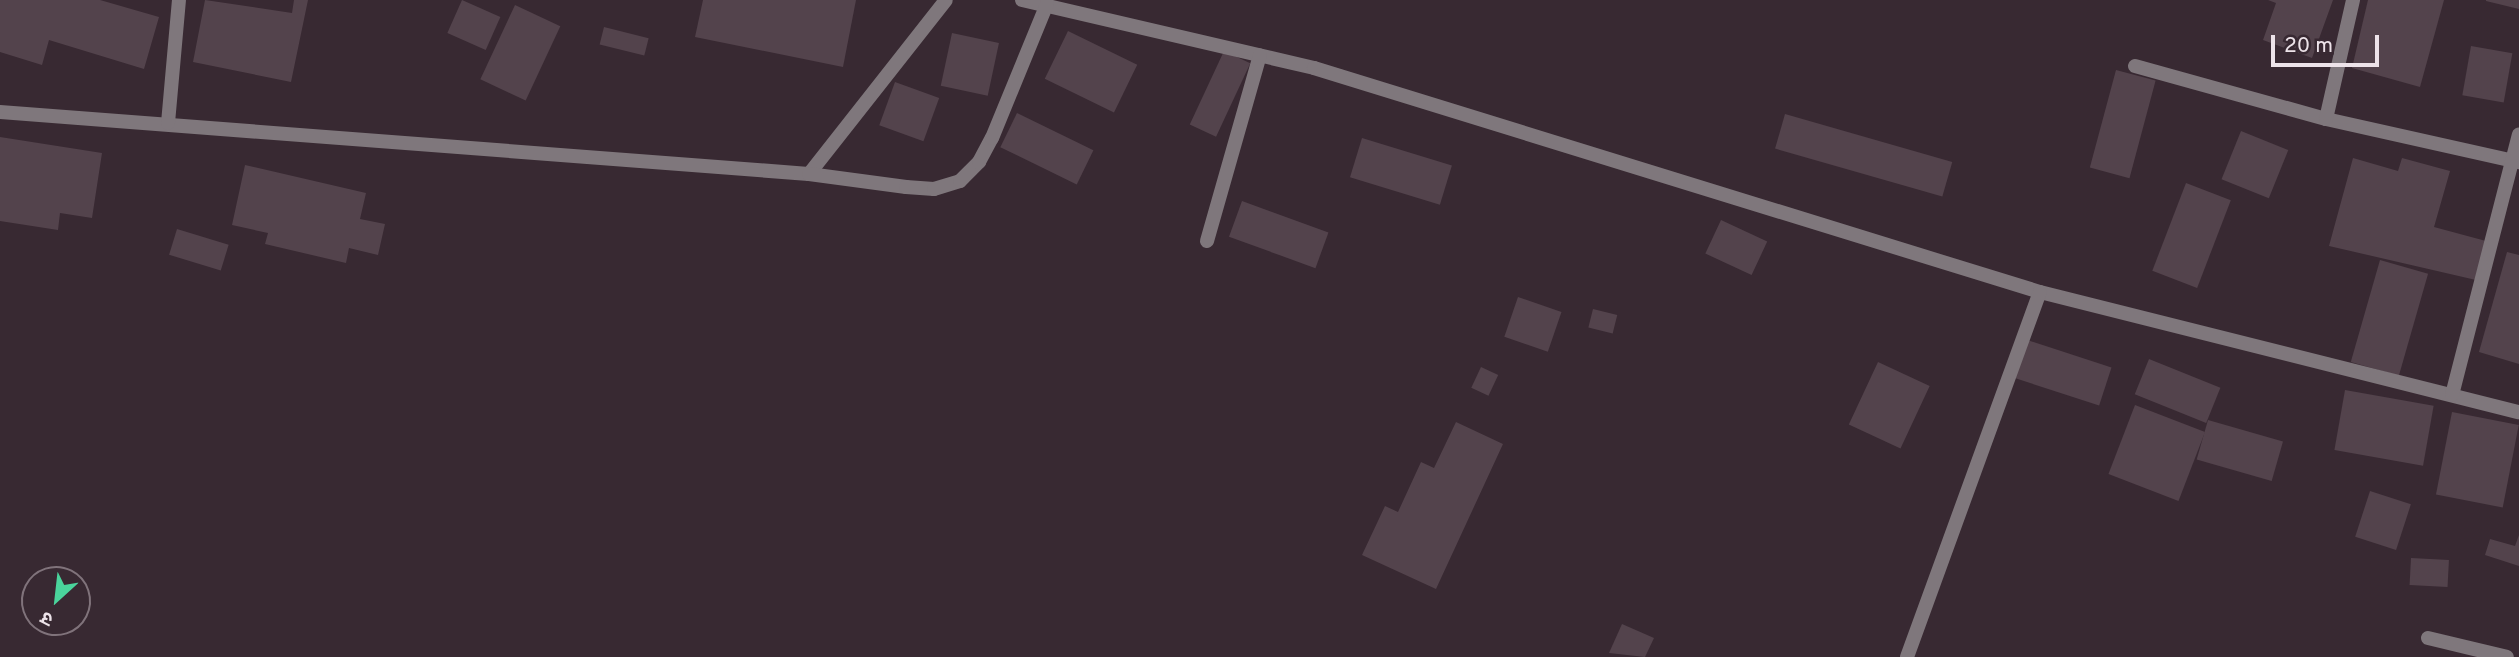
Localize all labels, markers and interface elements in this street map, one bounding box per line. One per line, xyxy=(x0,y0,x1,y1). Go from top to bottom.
scale bar xyxy=(2274,21,2382,65)
text: 20 m xyxy=(2284,33,2333,60)
north arrow xyxy=(21,566,91,636)
text: उ xyxy=(37,605,58,631)

